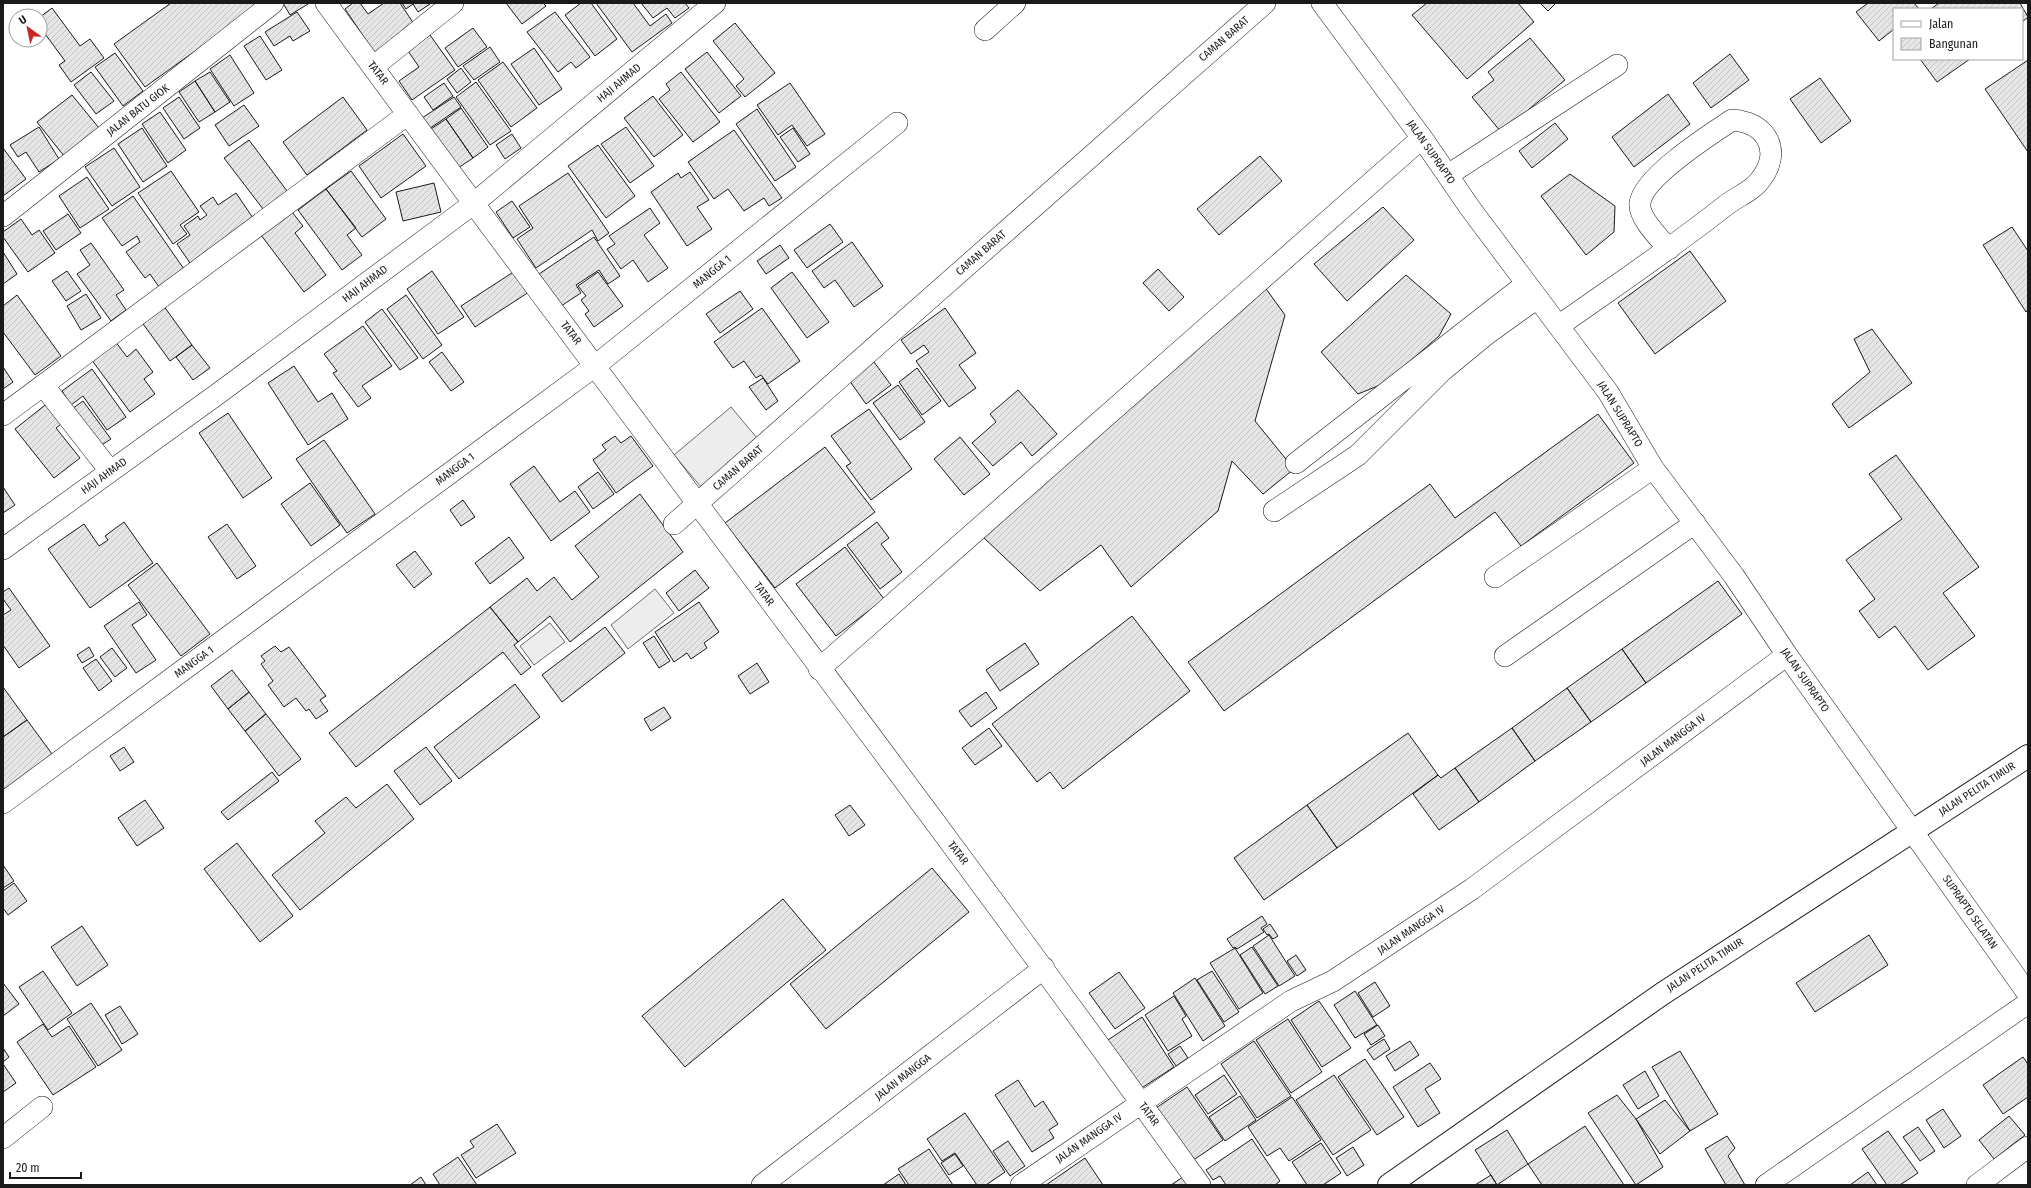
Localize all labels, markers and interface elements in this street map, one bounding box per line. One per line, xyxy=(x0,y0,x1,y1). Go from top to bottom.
north arrow xyxy=(8,8,48,48)
legend xyxy=(1893,8,2023,60)
text: U xyxy=(17,13,29,27)
street label: CAMAN BARAT xyxy=(1196,13,1252,64)
text: Jalan xyxy=(1929,17,1953,31)
text: Bangunan xyxy=(1929,37,1978,51)
street label: TATAR xyxy=(365,59,391,87)
street label: HAJI AHMAD xyxy=(594,61,644,105)
street label: JALAN BATU GIOK xyxy=(104,81,172,139)
street label: JALAN SUPRAPTO xyxy=(1404,117,1458,187)
street label: CAMAN BARAT xyxy=(953,227,1009,278)
street label: MANGGA 1 xyxy=(690,253,734,291)
street label: HAJI AHMAD xyxy=(340,263,390,305)
street label: TATAR xyxy=(558,319,584,347)
street label: JALAN SUPRAPTO xyxy=(1595,379,1646,449)
street label: CAMAN BARAT xyxy=(710,442,766,493)
street label: MANGGA 1 xyxy=(433,450,477,488)
street label: HAJI AHMAD xyxy=(79,455,129,497)
street label: TATAR xyxy=(751,580,777,608)
street label: MANGGA 1 xyxy=(172,643,216,681)
street label: JALAN SUPRAPTO xyxy=(1778,645,1832,715)
street label: JALAN MANGGA IV xyxy=(1638,711,1709,769)
street label: JALAN PELITA TIMUR xyxy=(1936,759,2018,819)
street label: TATAR xyxy=(945,839,971,867)
street label: SUPRAPTO SELATAN xyxy=(1940,873,2000,951)
street label: JALAN MANGGA IV xyxy=(1375,902,1447,957)
street label: JALAN PELITA TIMUR xyxy=(1664,935,1746,995)
street label: JALAN MANGGA xyxy=(872,1051,934,1103)
street label: TATAR xyxy=(1136,1100,1162,1128)
street label: JALAN MANGGA IV xyxy=(1053,1110,1125,1166)
scale bar xyxy=(10,1154,81,1180)
text: 20 m xyxy=(16,1161,40,1175)

